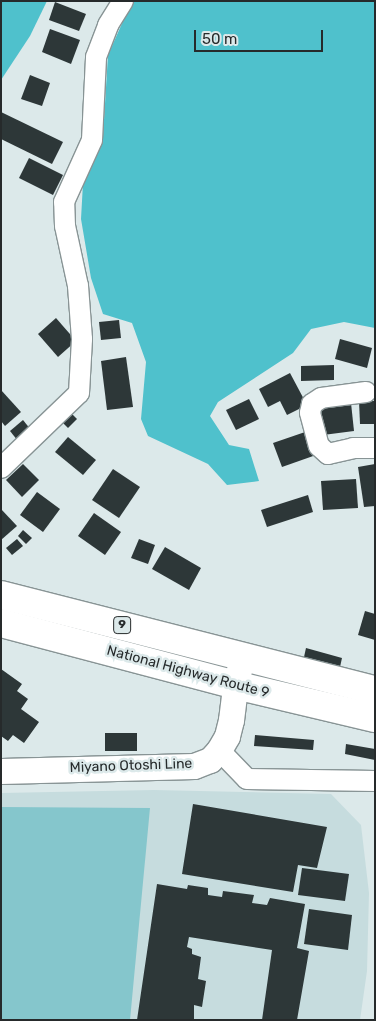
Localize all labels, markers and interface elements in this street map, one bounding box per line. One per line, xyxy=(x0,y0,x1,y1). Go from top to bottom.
scale bar xyxy=(196,20,325,52)
text: 50 m xyxy=(202,30,237,48)
road number: 9 xyxy=(112,616,132,634)
street label: National Highway Route 9 xyxy=(105,642,271,702)
street label: Miyano Otoshi Line xyxy=(69,755,193,777)

